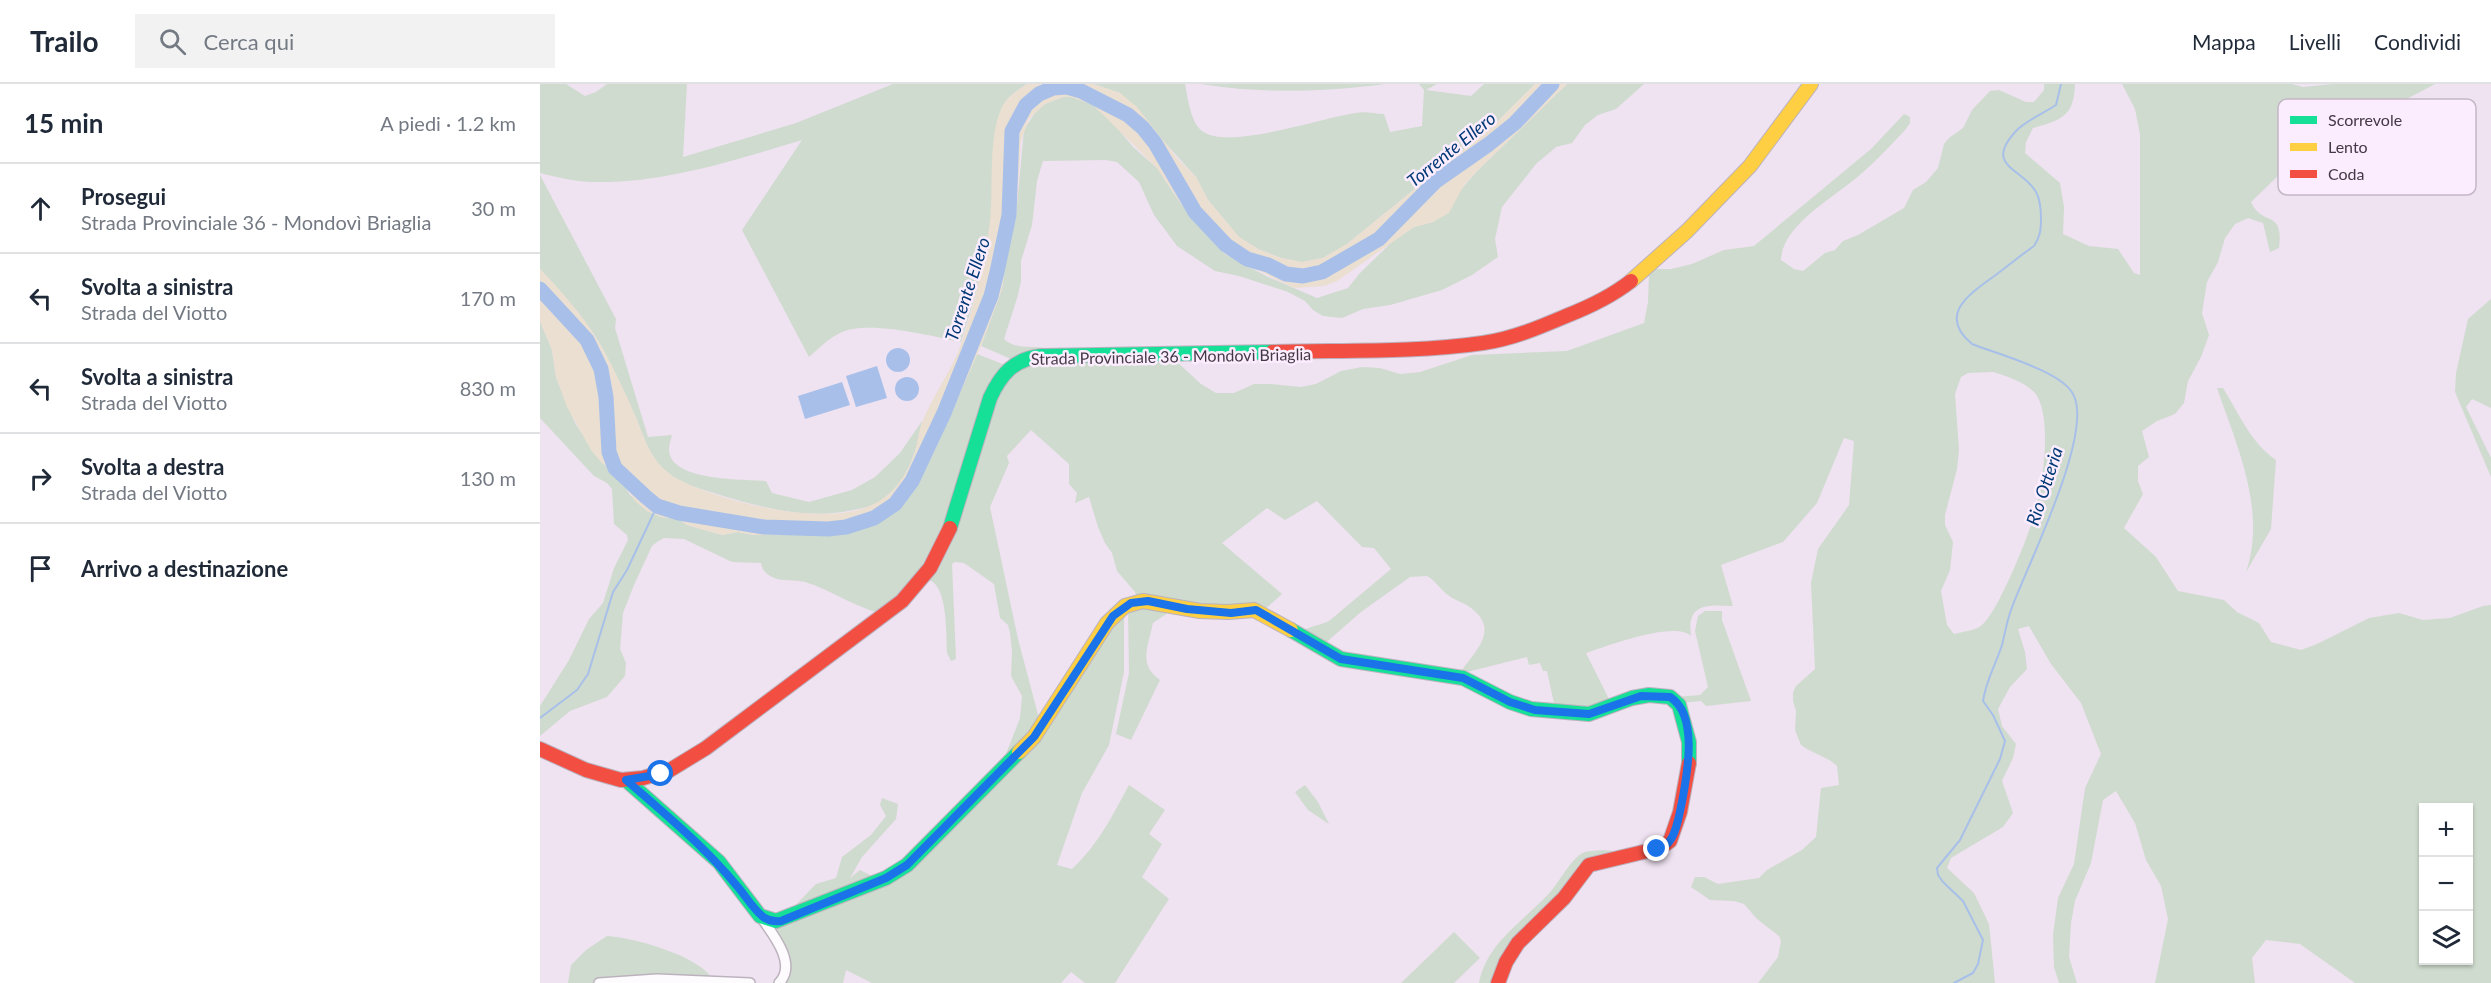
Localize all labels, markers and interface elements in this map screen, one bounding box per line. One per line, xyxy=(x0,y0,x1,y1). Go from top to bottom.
search box xyxy=(135,14,555,68)
text: Trailo xyxy=(30,24,99,58)
icon: search xyxy=(156,25,189,58)
text: Cerca qui xyxy=(204,28,294,55)
text: Mappa xyxy=(2192,29,2256,54)
text: Livelli xyxy=(2289,29,2341,54)
text: Condividi xyxy=(2374,29,2461,54)
legend xyxy=(2278,99,2476,195)
text: 15 min xyxy=(24,107,104,139)
water label: Torrente Ellero xyxy=(1402,107,1500,191)
text: Scorrevole xyxy=(2328,110,2402,129)
text: A piedi · 1.2 km xyxy=(380,111,516,135)
text: Lento xyxy=(2328,137,2368,156)
text: Coda xyxy=(2328,164,2365,183)
text: Prosegui xyxy=(81,183,166,210)
icon: ahead xyxy=(24,192,57,225)
text: 30 m xyxy=(471,196,516,220)
text: Strada Provinciale 36 - Mondovì Briaglia xyxy=(81,210,431,234)
water label: Torrente Ellero xyxy=(940,234,994,344)
text: Svolta a sinistra xyxy=(81,273,233,300)
icon: left xyxy=(24,282,57,315)
text: 170 m xyxy=(460,286,516,310)
text: Strada del Viotto xyxy=(81,300,227,324)
street label: Strada Provinciale 36 - Mondovì Briaglia xyxy=(1031,344,1311,368)
text: Svolta a sinistra xyxy=(81,363,233,390)
icon: left xyxy=(24,372,57,405)
text: 830 m xyxy=(460,376,516,400)
text: Strada del Viotto xyxy=(81,390,227,414)
water label: Rio Otteria xyxy=(2021,444,2067,528)
text: Svolta a destra xyxy=(81,453,224,480)
icon: right xyxy=(24,462,57,495)
text: 130 m xyxy=(460,466,516,490)
text: Strada del Viotto xyxy=(81,480,227,504)
icon: arrive xyxy=(24,552,57,585)
text: Arrivo a destinazione xyxy=(81,555,288,582)
route start xyxy=(647,760,673,786)
map controls xyxy=(2419,803,2473,965)
button: + xyxy=(2419,803,2473,857)
route end xyxy=(1643,835,1669,861)
button: − xyxy=(2419,857,2473,911)
button: layers xyxy=(2419,911,2473,965)

